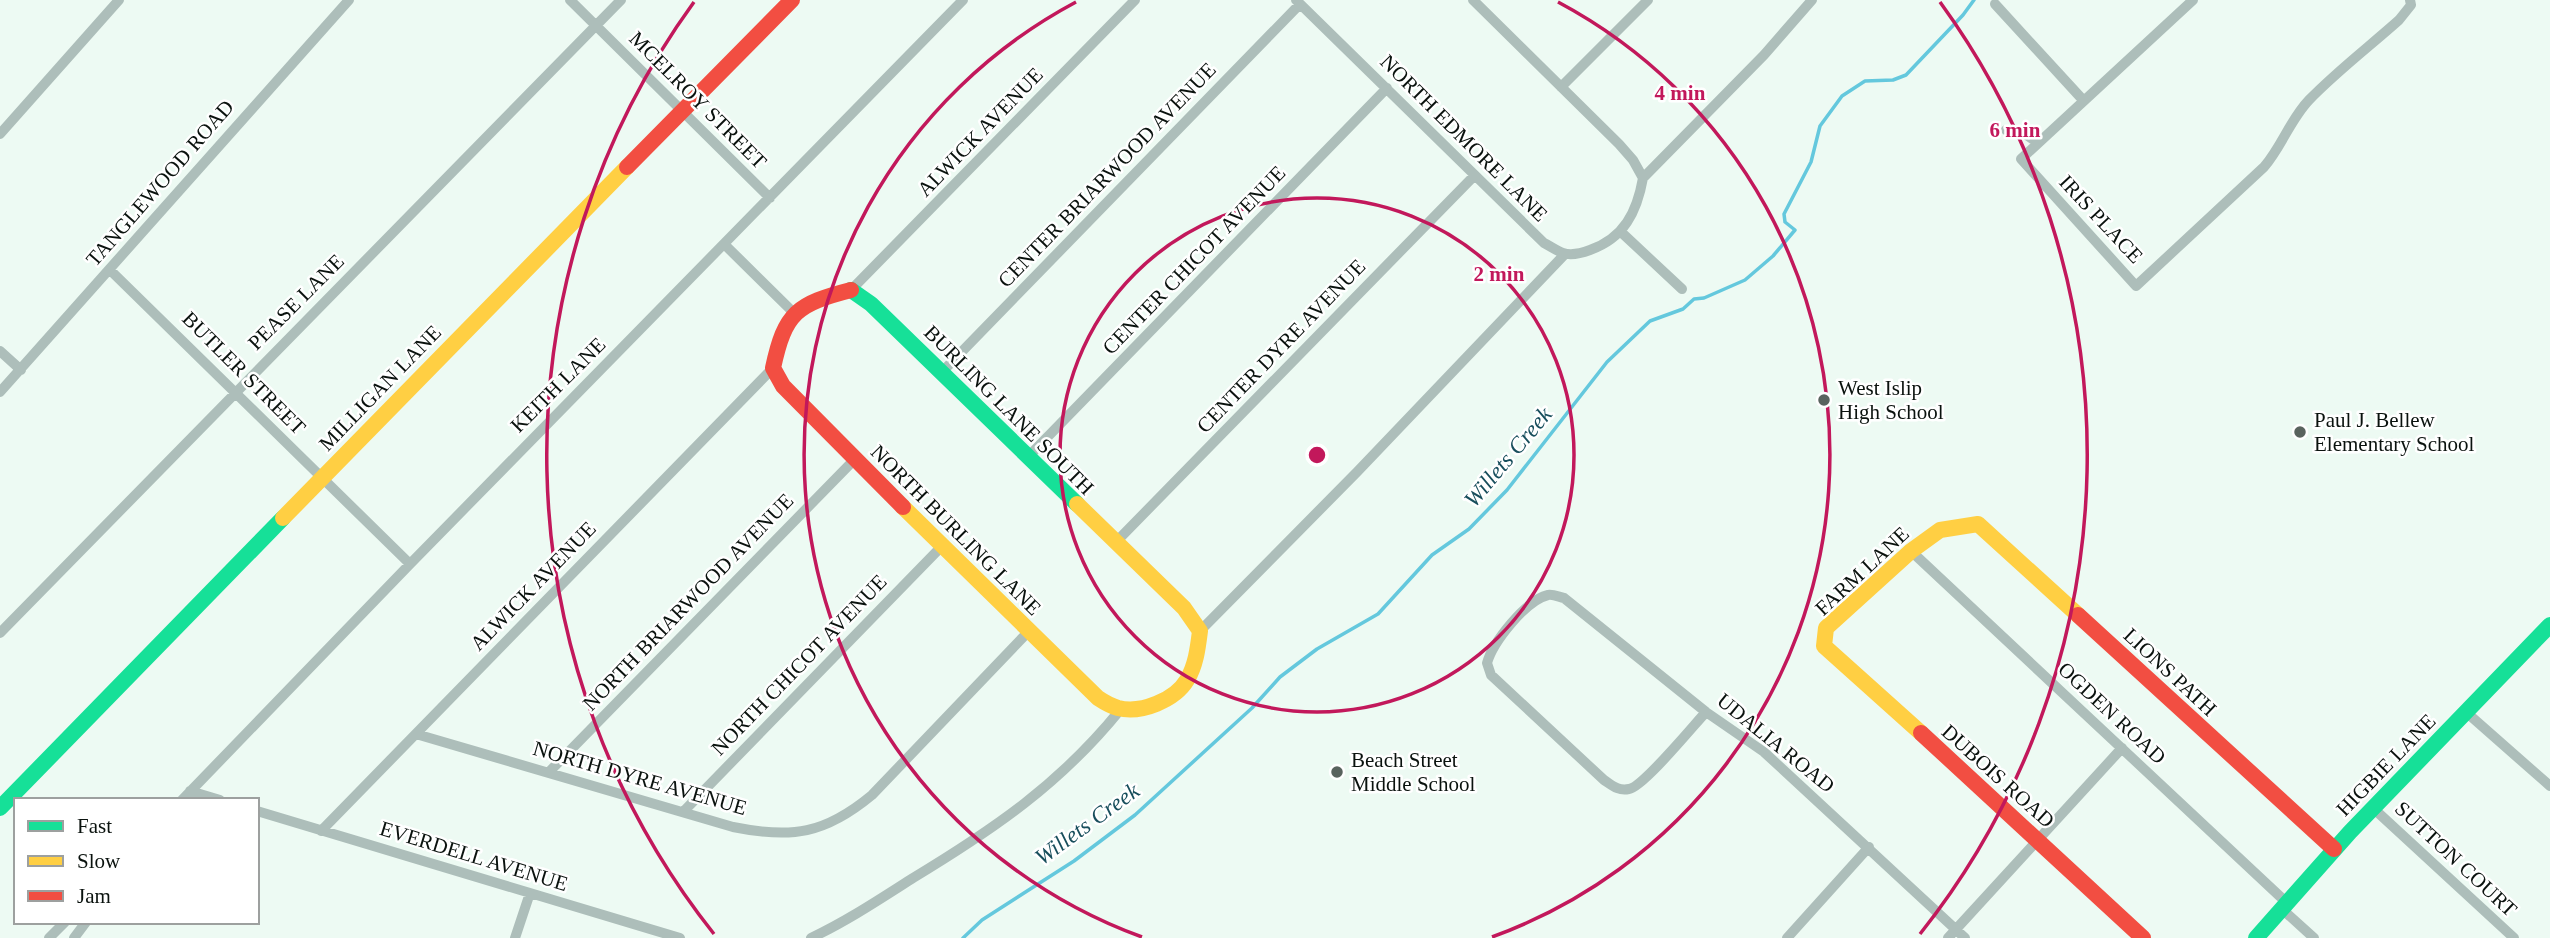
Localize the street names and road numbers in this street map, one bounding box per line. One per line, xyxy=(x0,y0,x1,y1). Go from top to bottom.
street label: MCELROY STREET xyxy=(624,26,772,174)
street label: NORTH EDMORE LANE xyxy=(1376,50,1552,226)
street label: CENTER BRIARWOOD AVENUE xyxy=(993,58,1221,292)
street label: ALWICK AVENUE xyxy=(912,62,1048,202)
street label: TANGLEWOOD ROAD xyxy=(81,95,239,271)
street label: CENTER CHICOT AVENUE xyxy=(1098,161,1290,359)
street label: IRIS PLACE xyxy=(2054,170,2148,268)
street label: PEASE LANE xyxy=(243,249,349,355)
street label: CENTER DYRE AVENUE xyxy=(1192,254,1370,438)
street label: BUTLER STREET xyxy=(178,307,311,440)
street label: MILLIGAN LANE xyxy=(314,320,446,456)
street label: BURLING LANE SOUTH xyxy=(919,320,1099,500)
street label: KEITH LANE xyxy=(506,333,610,437)
street label: NORTH BURLING LANE xyxy=(866,440,1046,620)
street label: NORTH BRIARWOOD AVENUE xyxy=(578,489,798,715)
street label: ALWICK AVENUE xyxy=(465,516,601,656)
street label: FARM LANE xyxy=(1810,522,1914,620)
street label: NORTH CHICOT AVENUE xyxy=(706,570,892,760)
street label: LIONS PATH xyxy=(2119,623,2221,721)
street label: OGDEN ROAD xyxy=(2053,657,2171,769)
street label: UDALIA ROAD xyxy=(1712,688,1840,798)
street label: HIGBIE LANE xyxy=(2331,709,2441,821)
street label: DUBOIS ROAD xyxy=(1937,719,2059,833)
street label: NORTH DYRE AVENUE xyxy=(530,736,750,820)
street label: SUTTON COURT xyxy=(2390,796,2522,922)
street label: EVERDELL AVENUE xyxy=(377,816,571,896)

